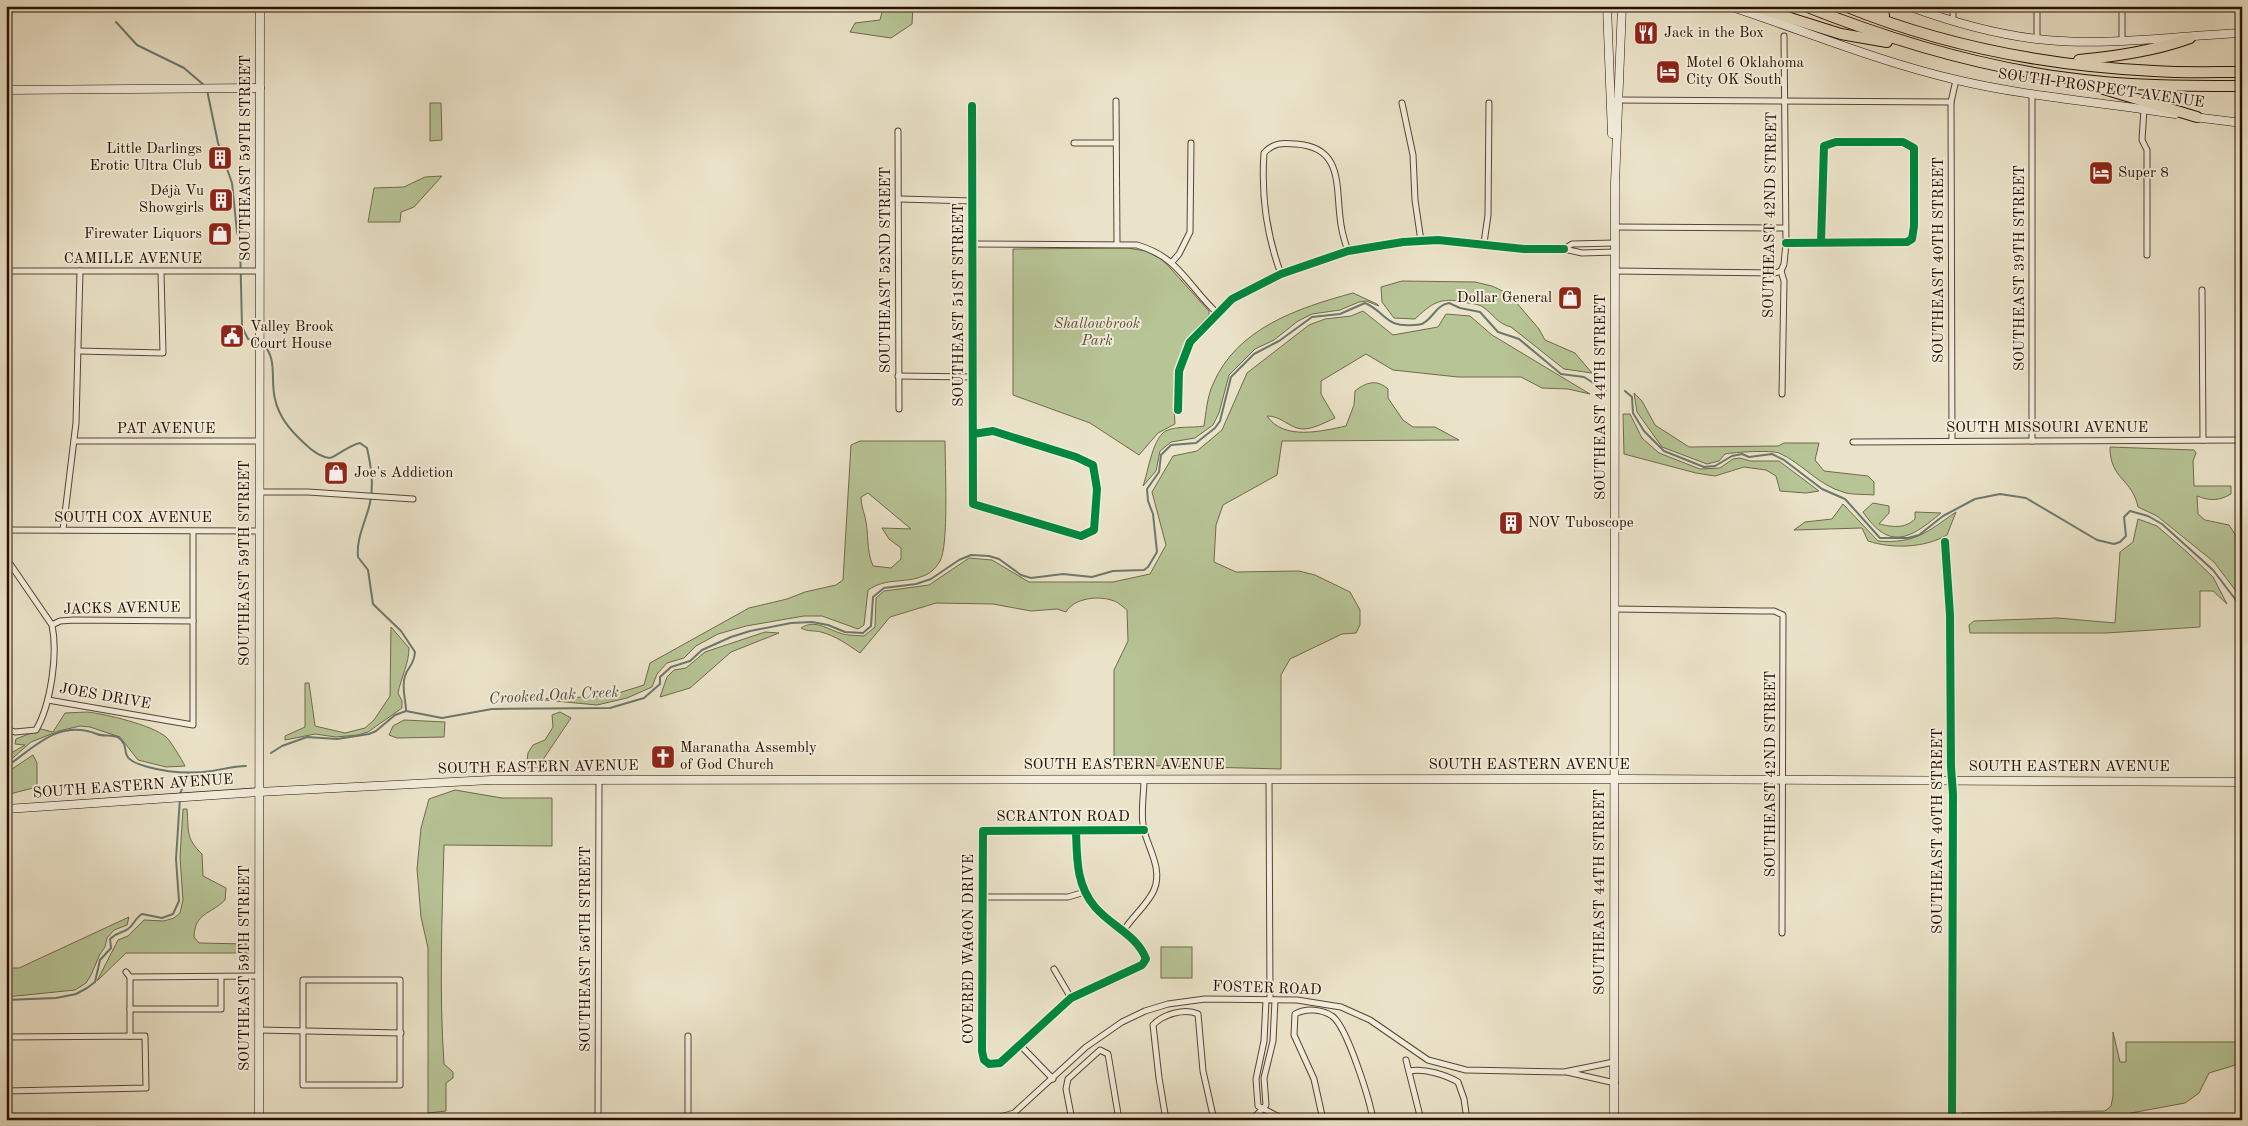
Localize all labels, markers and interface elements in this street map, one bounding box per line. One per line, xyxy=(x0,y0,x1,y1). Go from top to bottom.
restaurant icon: Jack in the Box xyxy=(1633,20,1659,46)
place label: Jack in the Box xyxy=(1664,26,1764,41)
street label: SOUTHEAST 59TH STREET xyxy=(239,55,254,261)
place label: Motel 6 Oklahoma City OK South xyxy=(1686,56,1805,88)
hotel icon: Motel 6 Oklahoma City OK South xyxy=(1655,59,1681,85)
street label: SOUTH PROSPECT AVENUE xyxy=(1997,67,2205,111)
street label: SOUTHEAST 42ND STREET xyxy=(1762,112,1780,318)
place label: Little Darlings Erotic Ultra Club xyxy=(89,142,202,174)
building icon: Little Darlings Erotic Ultra Club xyxy=(207,145,233,171)
street label: SOUTHEAST 40TH STREET xyxy=(1932,157,1947,363)
hotel icon: Super 8 xyxy=(2088,160,2114,186)
street label: SOUTHEAST 39TH STREET xyxy=(2013,165,2028,371)
place label: Super 8 xyxy=(2118,166,2169,181)
street label: SOUTHEAST 52ND STREET xyxy=(879,167,894,373)
place label: Déjà Vu Showgirls xyxy=(139,184,204,216)
building icon: Déjà Vu Showgirls xyxy=(208,187,234,213)
street label: SOUTHEAST 51ST STREET xyxy=(952,203,967,407)
shop icon: Firewater Liquors xyxy=(207,221,233,247)
place label: Firewater Liquors xyxy=(84,227,202,242)
street label: CAMILLE AVENUE xyxy=(64,252,202,267)
shop icon: Dollar General xyxy=(1557,285,1583,311)
place label: Dollar General xyxy=(1457,291,1552,306)
street label: SOUTHEAST 44TH STREET xyxy=(1594,294,1609,500)
park label: Shallowbrook Park xyxy=(1054,317,1140,349)
place label: Valley Brook Court House xyxy=(250,320,334,352)
public building icon: Valley Brook Court House xyxy=(219,323,245,349)
street label: SOUTH MISSOURI AVENUE xyxy=(1946,421,2148,436)
street label: PAT AVENUE xyxy=(117,422,215,437)
street label: SOUTHEAST 59TH STREET xyxy=(238,460,253,666)
shop icon: Joe's Addiction xyxy=(323,460,349,486)
place label: Joe's Addiction xyxy=(354,466,453,481)
building icon: NOV Tuboscope xyxy=(1498,510,1524,536)
street label: SOUTH COX AVENUE xyxy=(54,511,212,526)
place label: NOV Tuboscope xyxy=(1528,516,1634,531)
street label: JACKS AVENUE xyxy=(63,600,181,618)
street label: SOUTHEAST 42ND STREET xyxy=(1764,671,1779,877)
street label: JOES DRIVE xyxy=(58,682,152,712)
water label: Crooked Oak Creek xyxy=(488,685,620,707)
street label: SOUTHEAST 40TH STREET xyxy=(1931,728,1946,934)
place label: Maranatha Assembly of God Church xyxy=(680,741,817,773)
church icon: Maranatha Assembly of God Church xyxy=(650,744,676,770)
street label: SOUTH EASTERN AVENUE xyxy=(1023,758,1225,773)
street label: SOUTH EASTERN AVENUE xyxy=(1428,758,1630,773)
street label: SOUTH EASTERN AVENUE xyxy=(437,759,639,777)
street label: SOUTH EASTERN AVENUE xyxy=(1968,760,2170,775)
street label: SOUTH EASTERN AVENUE xyxy=(32,773,234,801)
street label: SOUTHEAST 44TH STREET xyxy=(1593,789,1608,995)
street label: SCRANTON ROAD xyxy=(996,810,1130,825)
street label: SOUTHEAST 56TH STREET xyxy=(579,846,594,1052)
street label: COVERED WAGON DRIVE xyxy=(962,854,977,1044)
street label: SOUTHEAST 59TH STREET xyxy=(238,865,253,1071)
street label: FOSTER ROAD xyxy=(1212,980,1322,998)

